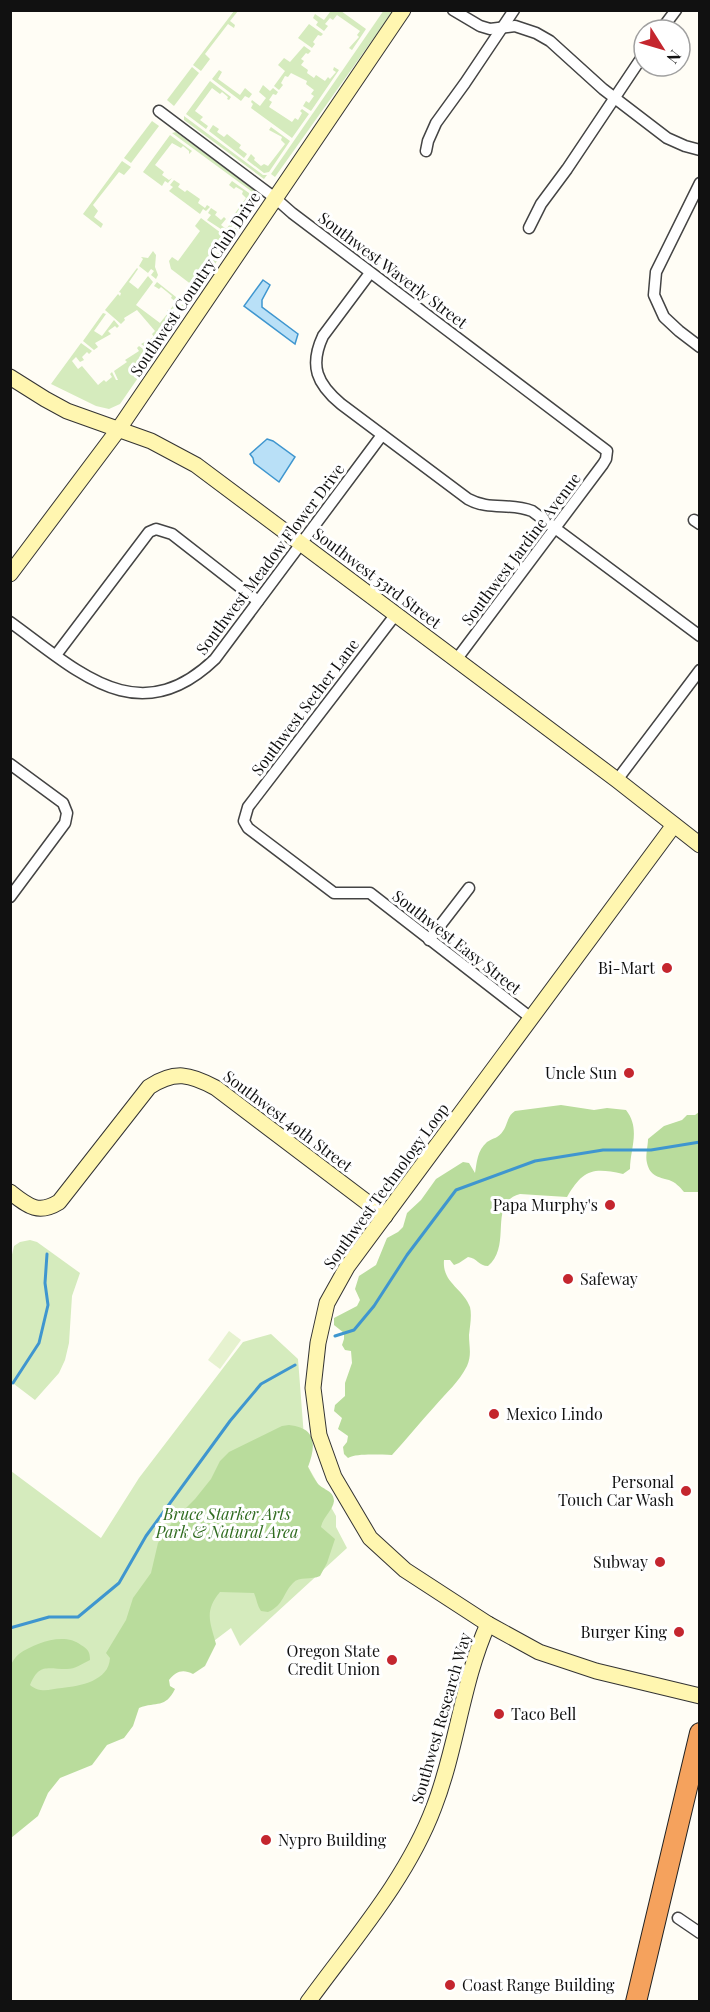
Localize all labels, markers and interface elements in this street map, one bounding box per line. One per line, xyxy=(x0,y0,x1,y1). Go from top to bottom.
north arrow xyxy=(632,18,692,78)
text: N xyxy=(662,46,686,69)
street label: Southwest Country Club Drive xyxy=(125,187,264,380)
street label: Southwest Waverly Street xyxy=(315,207,472,333)
street label: Southwest Meadow Flower Drive xyxy=(191,459,348,659)
street label: Southwest Jardine Avenue xyxy=(456,468,585,629)
street label: Southwest 53rd Street xyxy=(309,522,446,633)
street label: Southwest Secher Lane xyxy=(246,634,363,779)
street label: Southwest Easy Street xyxy=(389,885,526,999)
place label: Bi-Mart xyxy=(598,957,655,978)
marker: Bi-Mart xyxy=(660,961,674,975)
place label: Uncle Sun xyxy=(545,1062,617,1083)
street label: Southwest 49th Street xyxy=(220,1065,357,1176)
marker: Uncle Sun xyxy=(622,1066,636,1080)
street label: Southwest Technology Loop xyxy=(318,1099,453,1273)
place label: Papa Murphy's xyxy=(493,1194,598,1215)
marker: Papa Murphy's xyxy=(603,1198,617,1212)
place label: Safeway xyxy=(580,1268,638,1289)
marker: Safeway xyxy=(561,1272,575,1286)
place label: Mexico Lindo xyxy=(506,1403,603,1424)
marker: Mexico Lindo xyxy=(487,1407,501,1421)
place label: Personal Touch Car Wash xyxy=(558,1471,675,1510)
marker: Personal Touch Car Wash xyxy=(679,1484,693,1498)
park label: Bruce Starker Arts Park & Natural Area xyxy=(155,1503,298,1542)
place label: Subway xyxy=(593,1551,648,1572)
marker: Subway xyxy=(653,1555,667,1569)
place label: Burger King xyxy=(580,1621,668,1642)
marker: Burger King xyxy=(672,1625,686,1639)
street label: Southwest Research Way xyxy=(406,1630,475,1806)
place label: Oregon State Credit Union xyxy=(287,1640,380,1679)
marker: Oregon State Credit Union xyxy=(385,1653,399,1667)
place label: Taco Bell xyxy=(511,1703,577,1724)
marker: Taco Bell xyxy=(492,1707,506,1721)
place label: Nypro Building xyxy=(278,1829,387,1850)
marker: Nypro Building xyxy=(259,1833,273,1847)
place label: Coast Range Building xyxy=(462,1974,615,1995)
marker: Coast Range Building xyxy=(443,1978,457,1992)

